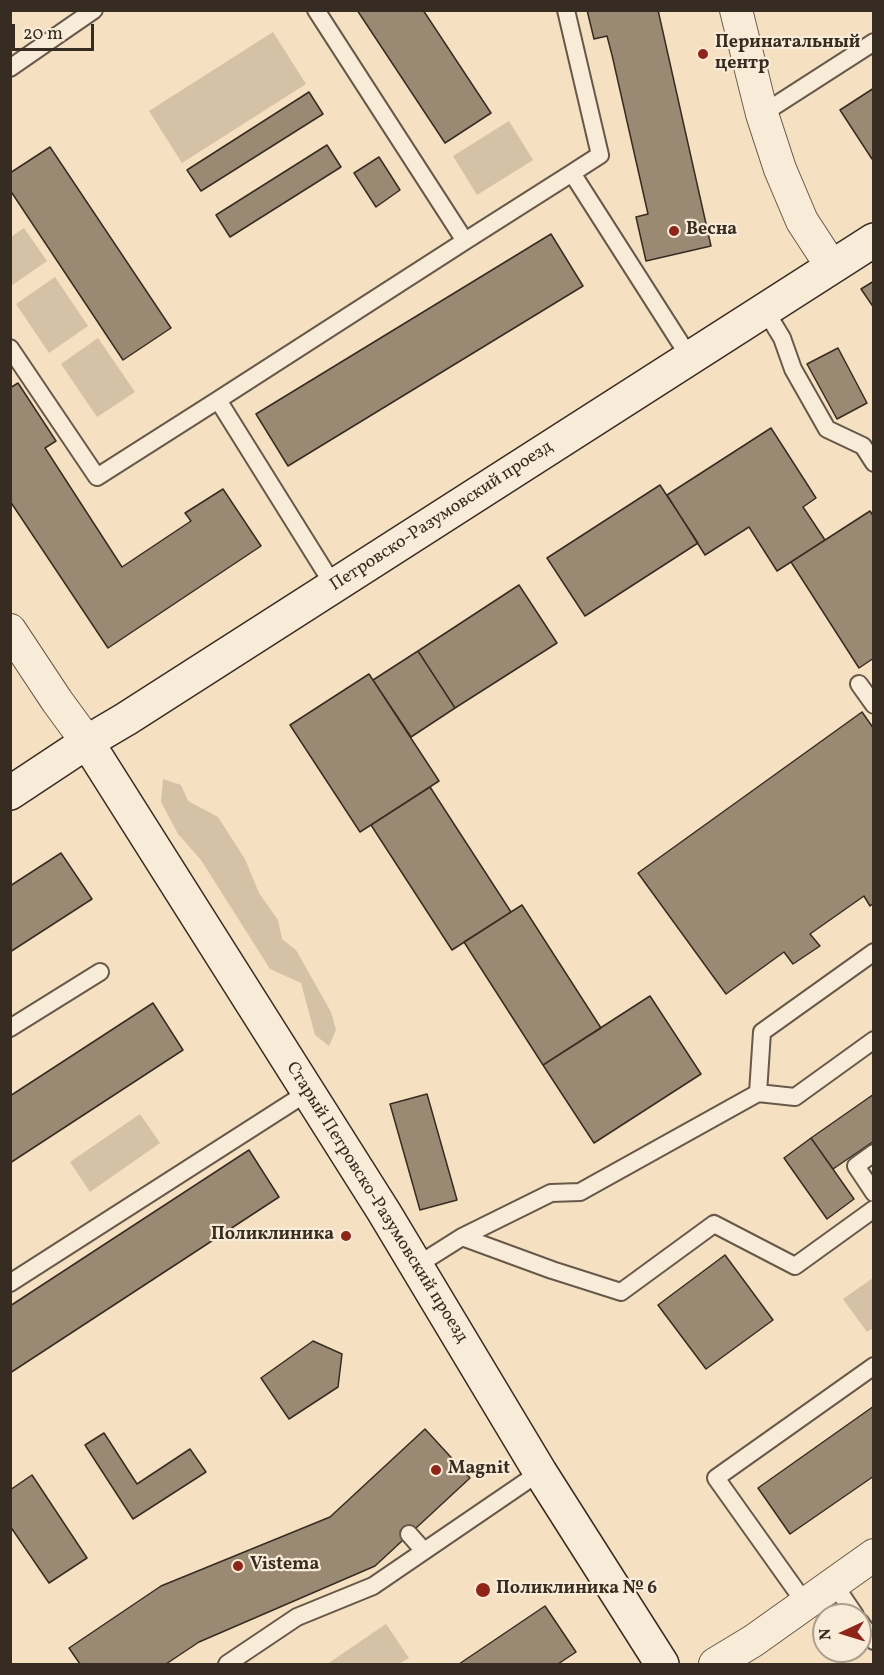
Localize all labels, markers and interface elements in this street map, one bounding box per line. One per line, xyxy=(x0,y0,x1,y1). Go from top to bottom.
scale bar xyxy=(15,12,98,50)
text: 20 m xyxy=(23,22,63,47)
place label: Перинатальный центр xyxy=(715,33,860,76)
marker: Перинатальный центр xyxy=(696,47,710,61)
place label: Весна xyxy=(686,220,737,242)
marker: Весна xyxy=(667,224,681,238)
street label: Петровско-Разумовский проезд xyxy=(327,437,557,597)
street label: Старый Петровско-Разумовский проезд xyxy=(280,1059,472,1347)
place label: Поликлиника xyxy=(211,1225,334,1247)
marker: Поликлиника xyxy=(339,1229,353,1243)
place label: Magnit xyxy=(448,1459,510,1481)
marker: Magnit xyxy=(429,1463,443,1477)
place label: Vistema xyxy=(250,1555,319,1577)
marker: Vistema xyxy=(231,1559,245,1573)
place label: Поликлиника № 6 xyxy=(496,1579,657,1601)
marker: Поликлиника № 6 xyxy=(474,1581,492,1599)
north arrow xyxy=(812,1603,872,1663)
text: N xyxy=(815,1628,837,1641)

